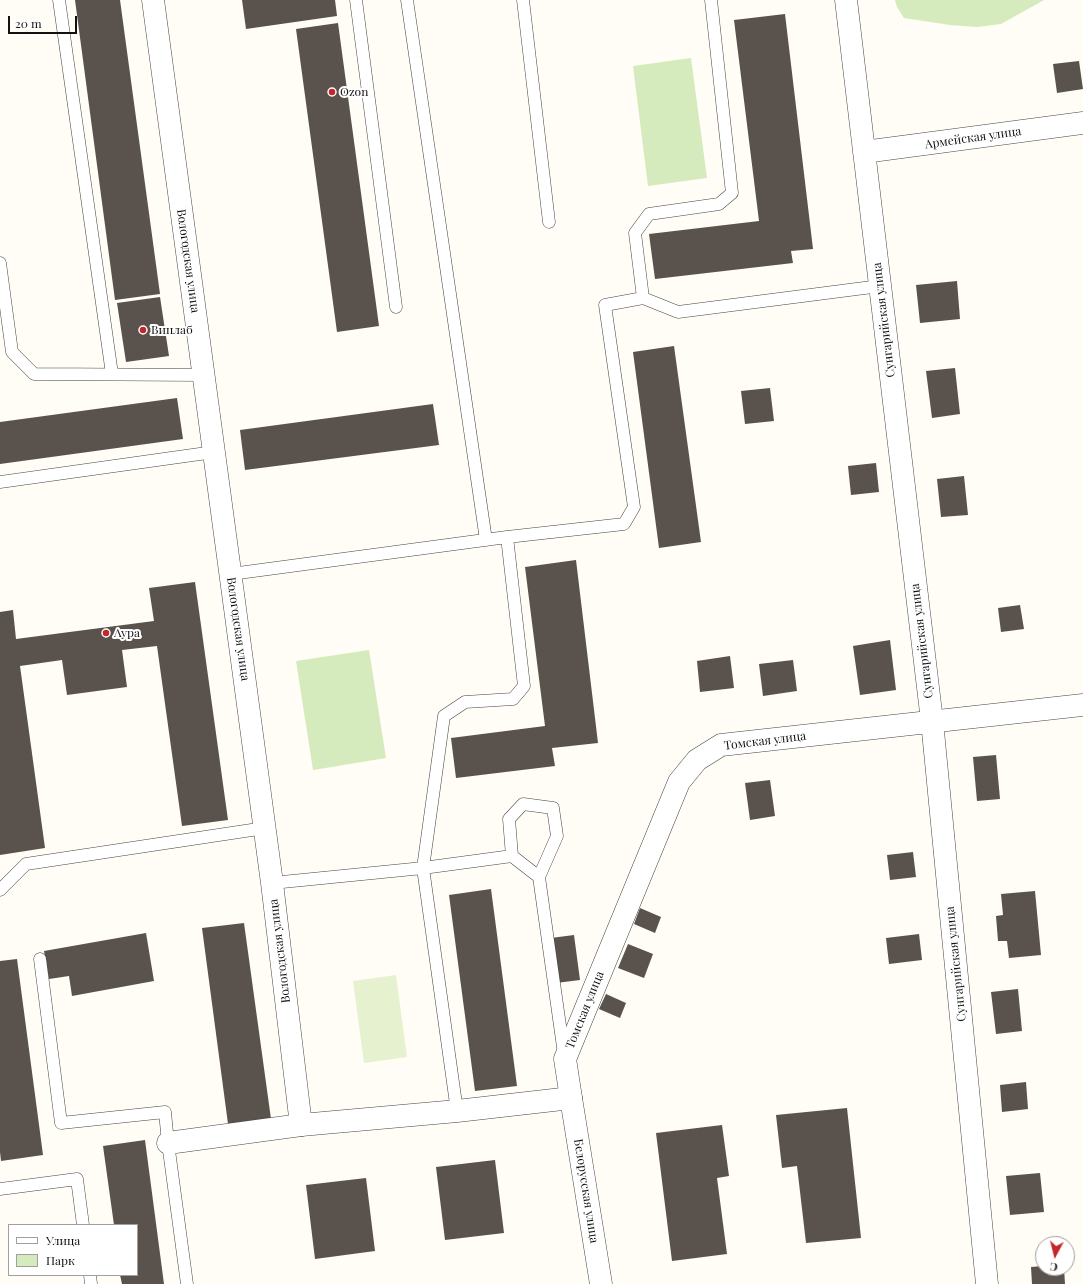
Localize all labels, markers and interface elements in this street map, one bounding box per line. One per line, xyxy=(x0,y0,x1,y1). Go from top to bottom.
scale bar xyxy=(10,8,79,34)
text: 20 m xyxy=(15,15,42,31)
place label: Ozon xyxy=(340,85,368,99)
marker: Ozon xyxy=(327,87,337,97)
street label: Армейская улица xyxy=(924,124,1022,152)
street label: Вологодская улица xyxy=(174,208,202,314)
street label: Сунгарийская улица xyxy=(870,262,898,378)
place label: Винлаб xyxy=(151,323,193,337)
marker: Винлаб xyxy=(138,325,148,335)
street label: Вологодская улица xyxy=(224,576,252,682)
street label: Сунгарийская улица xyxy=(908,583,936,699)
place label: Аура xyxy=(114,626,140,640)
marker: Аура xyxy=(101,628,111,638)
street label: Томская улица xyxy=(723,729,807,753)
street label: Вологодская улица xyxy=(266,898,294,1004)
street label: Сунгарийская улица xyxy=(943,906,969,1022)
street label: Томская улица xyxy=(563,969,607,1051)
street label: Белорусская улица xyxy=(571,1138,601,1244)
legend xyxy=(8,1224,138,1276)
text: Улица xyxy=(46,1232,80,1248)
north arrow xyxy=(1035,1236,1075,1276)
text: Парк xyxy=(46,1252,75,1268)
text: С xyxy=(1049,1259,1058,1275)

